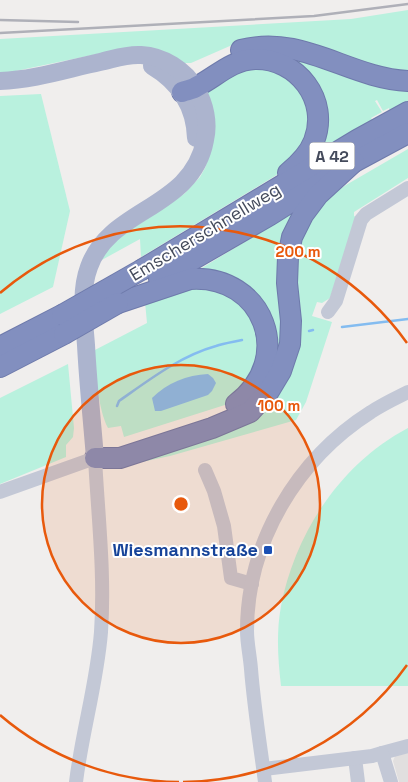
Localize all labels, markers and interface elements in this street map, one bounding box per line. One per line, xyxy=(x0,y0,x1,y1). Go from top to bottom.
road number: A 42 xyxy=(310,142,354,170)
street label: Emscherschnellweg xyxy=(125,177,285,286)
text: 200 m xyxy=(276,242,320,261)
text: 100 m xyxy=(258,396,300,415)
centre of rings xyxy=(172,495,190,513)
place label: Wiesmannstraße xyxy=(112,538,258,561)
marker: Wiesmannstraße xyxy=(262,544,274,556)

